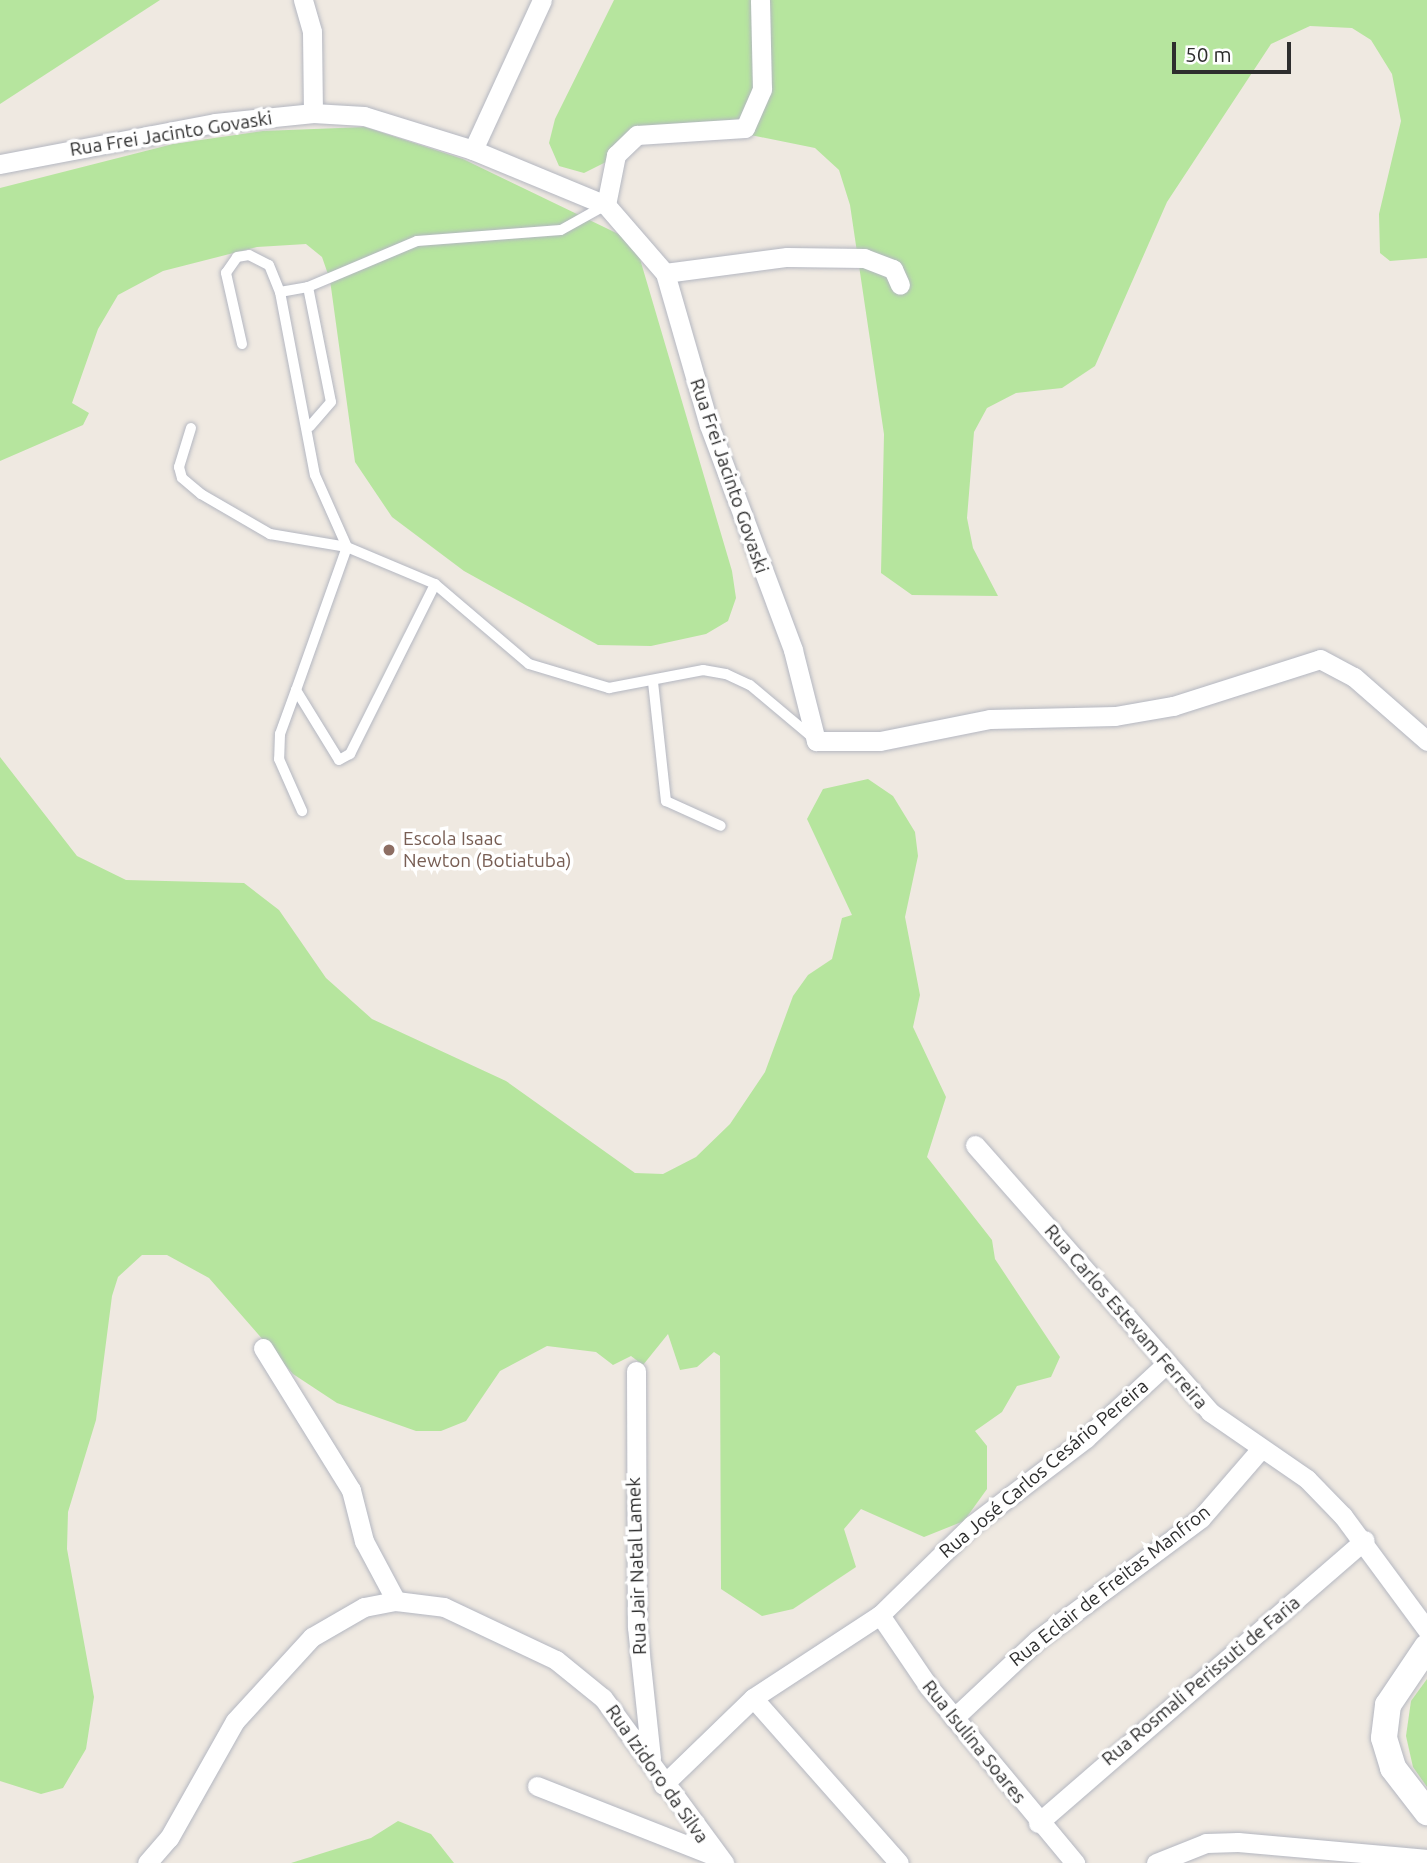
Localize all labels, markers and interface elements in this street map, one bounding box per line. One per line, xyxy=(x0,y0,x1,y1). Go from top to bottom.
scale bar xyxy=(1175,28,1294,72)
text: 50 m xyxy=(1185,42,1232,66)
street label: Rua Frei Jacinto Govaski xyxy=(68,107,274,161)
street label: Rua Frei Jacinto Govaski xyxy=(685,376,773,576)
place label: Escola Isaac Newton (Botiatuba) xyxy=(403,828,571,872)
marker: Escola Isaac Newton (Botiatuba) xyxy=(381,842,397,858)
street label: Rua Carlos Estevam Ferreira xyxy=(1039,1220,1213,1414)
street label: Rua José Carlos Cesário Pereira xyxy=(935,1375,1153,1563)
street label: Rua Jair Natal Lamek xyxy=(623,1477,651,1655)
street label: Rua Eclair de Freitas Manfron xyxy=(1005,1501,1215,1671)
street label: Rua Rosmali Perissuti de Faria xyxy=(1097,1591,1305,1771)
street label: Rua Isulina Soares xyxy=(917,1676,1031,1808)
street label: Rua Izidoro da Silva xyxy=(601,1700,713,1848)

